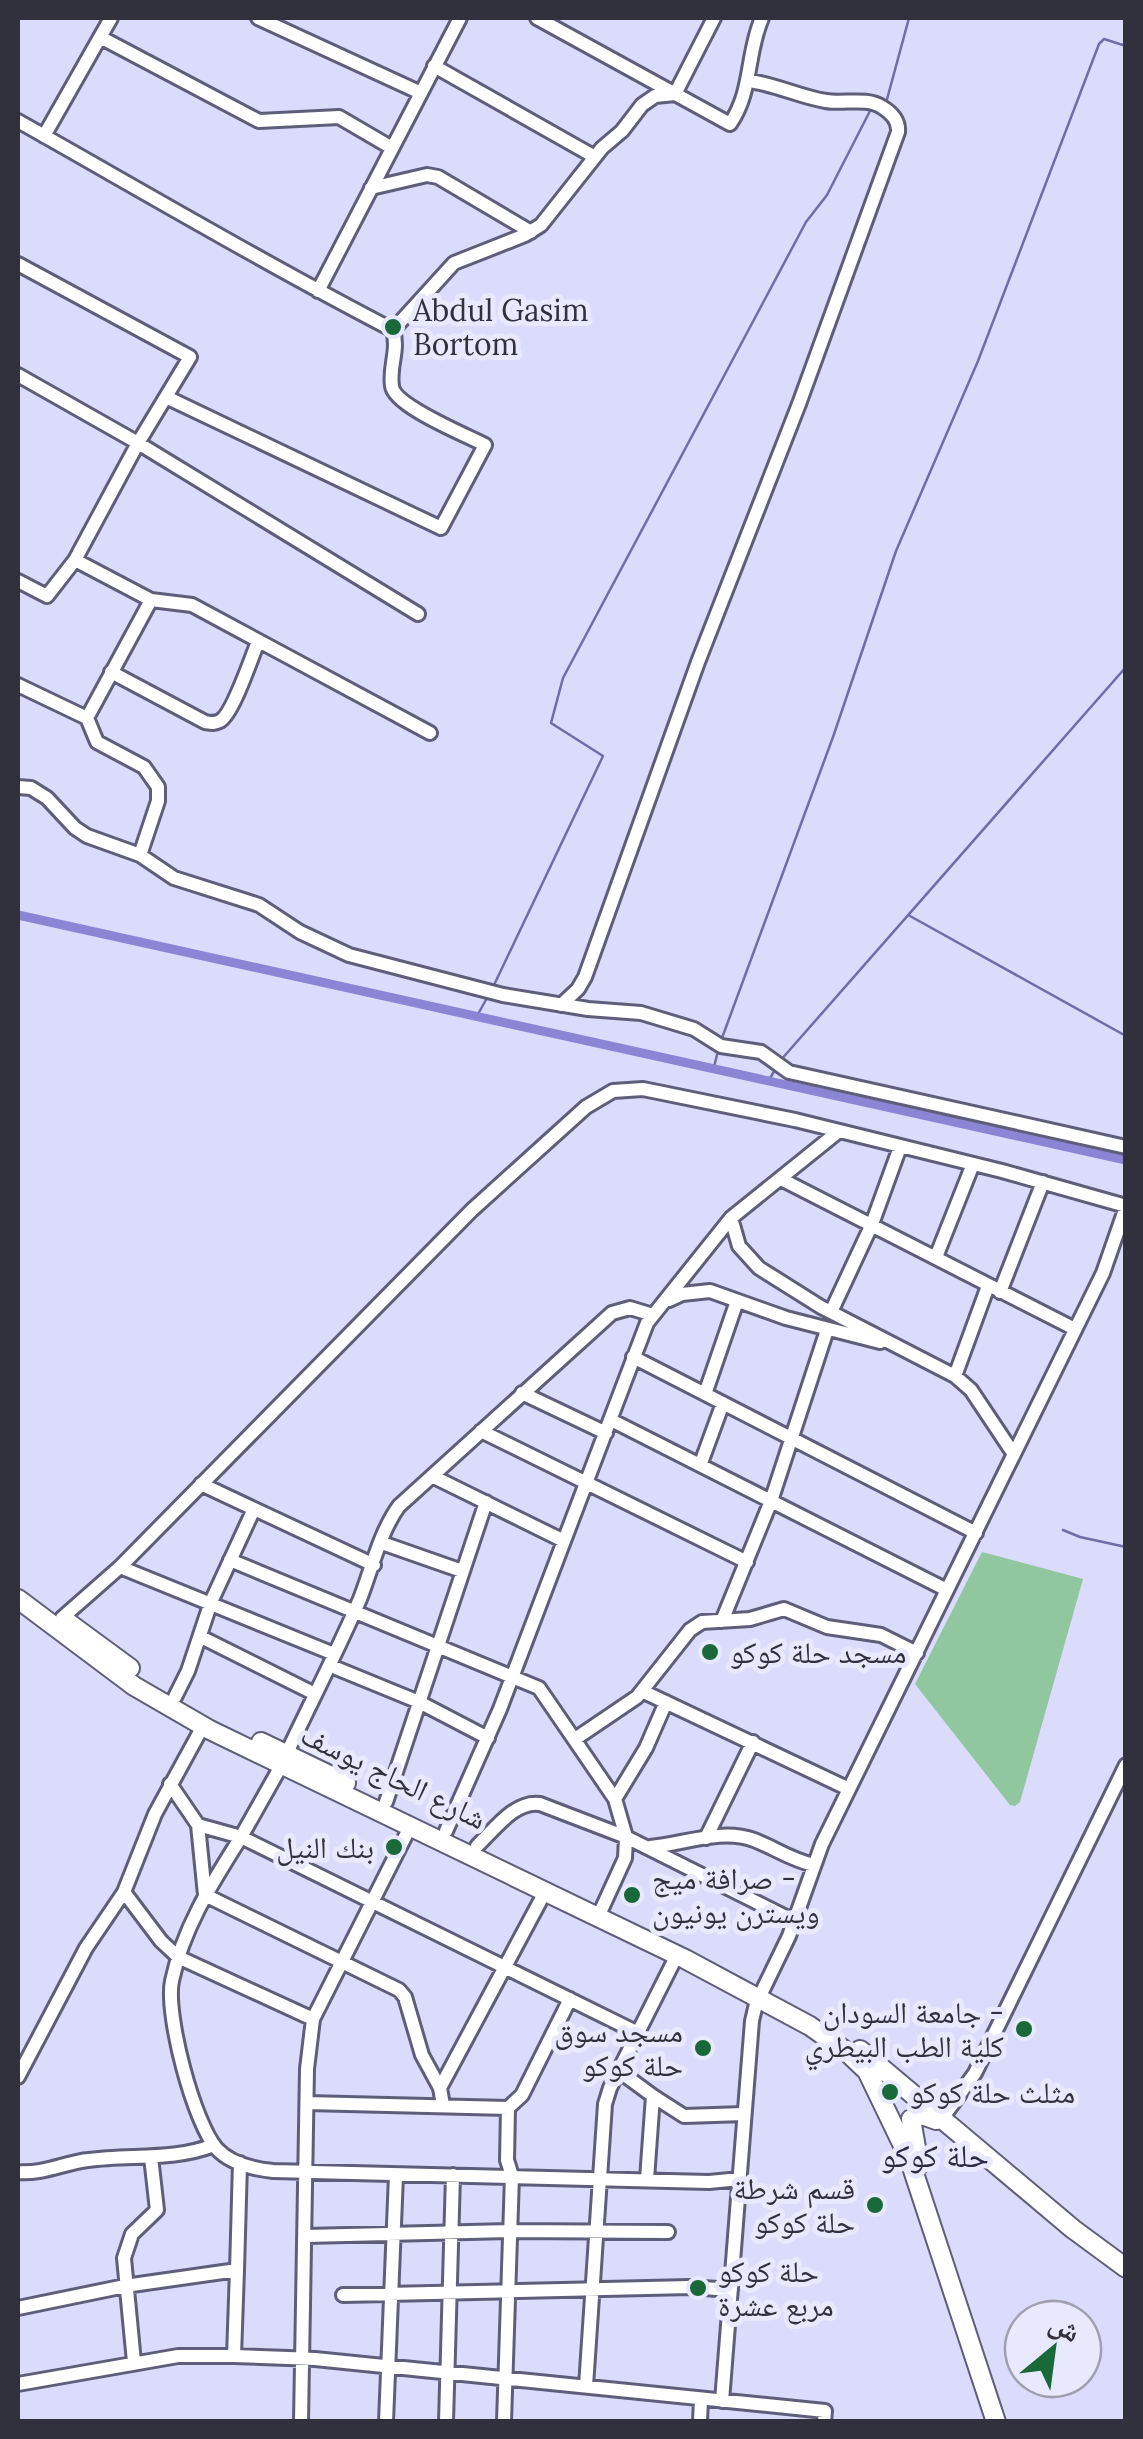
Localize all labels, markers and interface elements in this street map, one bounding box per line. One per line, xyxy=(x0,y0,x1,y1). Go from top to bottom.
place label: Abdul Gasim Bortom xyxy=(412,291,589,363)
marker: Abdul Gasim Bortom xyxy=(382,316,404,338)
place label: مسجد حلة كوكو xyxy=(730,1633,907,1671)
marker: مسجد حلة كوكو xyxy=(699,1641,721,1663)
street label: شارع الحاج يوسف xyxy=(295,1715,493,1838)
place label: بنك النيل xyxy=(276,1828,374,1866)
marker: بنك النيل xyxy=(383,1836,405,1858)
place label: صرافة ميج - ويسترن يونيون xyxy=(652,1859,820,1931)
marker: صرافة ميج - ويسترن يونيون xyxy=(621,1884,643,1906)
place label: جامعة السودان - كلية الطب البيطري xyxy=(805,1993,1004,2071)
place label: مسجد سوق حلة كوكو xyxy=(554,2012,683,2084)
marker: جامعة السودان - كلية الطب البيطري xyxy=(1013,2018,1035,2040)
marker: مسجد سوق حلة كوكو xyxy=(692,2037,714,2059)
place label: مثلث حلة كوكو xyxy=(910,2073,1075,2111)
marker: مثلث حلة كوكو xyxy=(879,2081,901,2103)
district label: حلة كوكو xyxy=(881,2135,989,2176)
place label: قسم شرطة حلة كوكو xyxy=(734,2169,855,2241)
marker: قسم شرطة حلة كوكو xyxy=(864,2194,886,2216)
place label: حلة كوكو مربع عشرة xyxy=(718,2252,834,2325)
marker: حلة كوكو مربع عشرة xyxy=(687,2277,709,2299)
north arrow xyxy=(1003,2299,1103,2399)
text: ش xyxy=(1043,2304,1087,2350)

